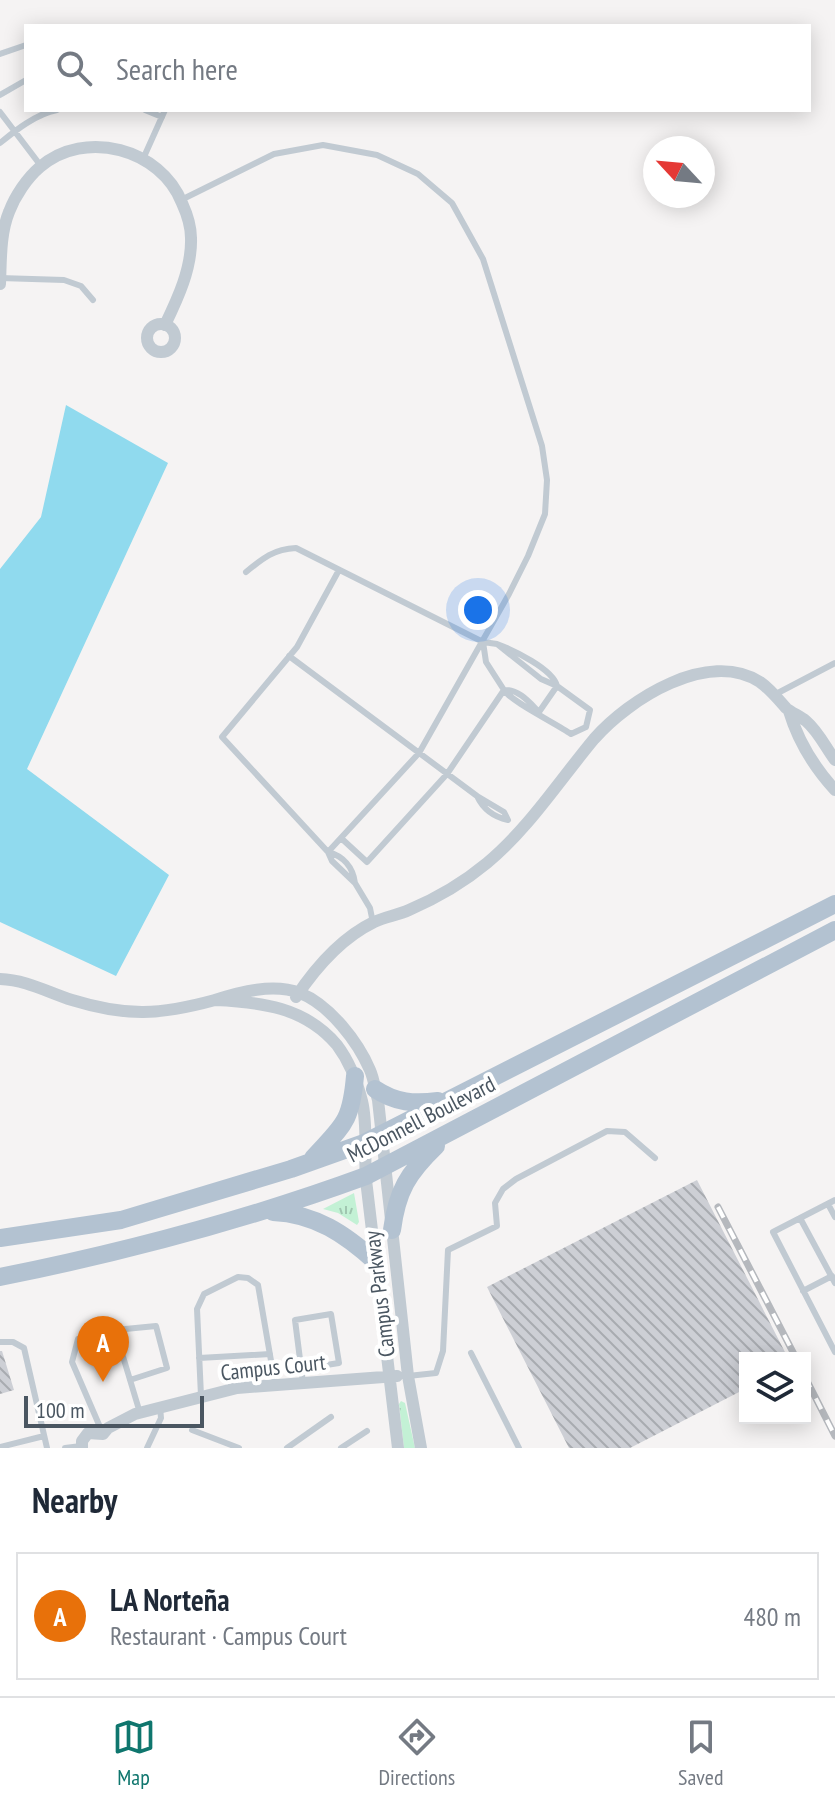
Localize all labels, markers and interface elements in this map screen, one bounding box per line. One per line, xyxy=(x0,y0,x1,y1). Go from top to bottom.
search box xyxy=(24,24,811,112)
icon: search xyxy=(52,46,96,90)
text: Search here xyxy=(116,49,238,88)
north arrow xyxy=(643,136,715,208)
your location xyxy=(458,590,498,630)
street label: McDonnell Boulevard xyxy=(342,1070,500,1168)
street label: Campus Parkway xyxy=(357,1229,401,1359)
pin: A xyxy=(77,1316,129,1382)
street label: Campus Court xyxy=(219,1348,327,1386)
map controls xyxy=(739,1352,811,1424)
button: layers xyxy=(739,1352,811,1424)
scale bar xyxy=(24,1392,204,1428)
text: 100 m xyxy=(36,1396,85,1424)
text: Nearby xyxy=(32,1478,117,1522)
text: LA Norteña xyxy=(110,1580,230,1619)
text: A xyxy=(53,1600,67,1633)
text: 480 m xyxy=(743,1600,801,1633)
text: Restaurant · Campus Court xyxy=(110,1619,347,1652)
tab: Map xyxy=(112,1715,156,1791)
tab: Directions xyxy=(379,1715,455,1791)
tab: Saved xyxy=(678,1715,723,1791)

